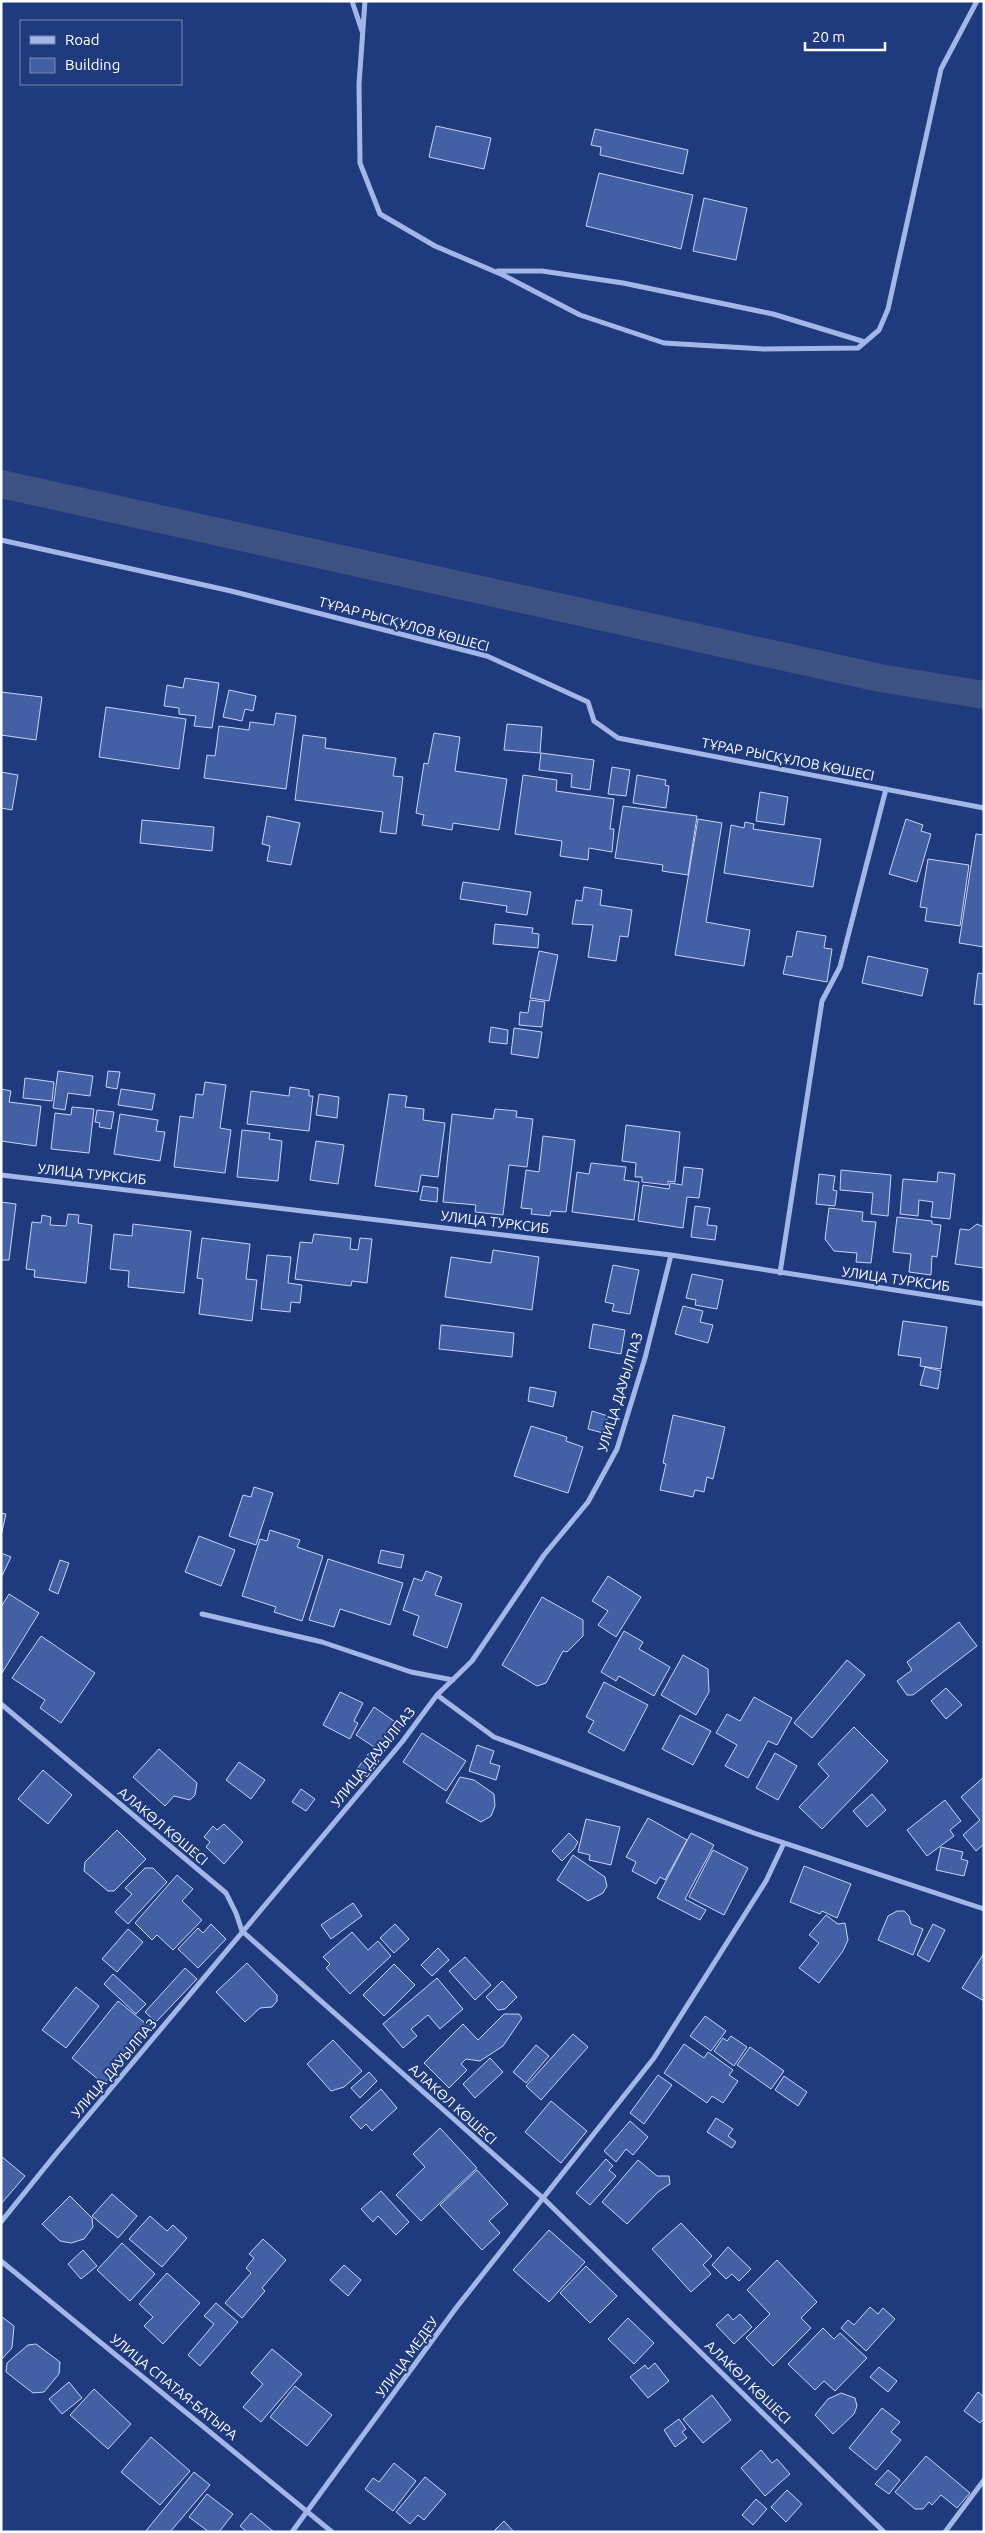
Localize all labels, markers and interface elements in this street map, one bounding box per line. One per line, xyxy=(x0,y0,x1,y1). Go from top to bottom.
legend xyxy=(20,20,182,85)
scale bar xyxy=(805,20,885,52)
text: 20 m xyxy=(812,28,845,45)
text: Road xyxy=(65,31,100,48)
text: Building xyxy=(65,56,120,73)
street label: ТҰРАР РЫСҚҰЛОВ КӨШЕСІ xyxy=(317,594,491,654)
street label: ТҰРАР РЫСҚҰЛОВ КӨШЕСІ xyxy=(700,734,876,784)
street label: УЛИЦА ТУРКСИБ xyxy=(37,1160,147,1188)
street label: УЛИЦА ТУРКСИБ xyxy=(440,1207,550,1237)
street label: УЛИЦА ТУРКСИБ xyxy=(841,1263,951,1295)
street label: УЛИЦА ДАУЫЛПАЗ xyxy=(594,1330,646,1454)
street label: УЛИЦА ДАУЫЛПАЗ xyxy=(328,1704,418,1810)
street label: АЛАКӨЛ КӨШЕСІ xyxy=(115,1784,211,1868)
street label: УЛИЦА ДАУЫЛПАЗ xyxy=(68,2015,160,2121)
street label: АЛАКӨЛ КӨШЕСІ xyxy=(406,2060,500,2148)
street label: УЛИЦА МЕДЕУ xyxy=(373,2314,441,2400)
street label: УЛИЦА СПАТАЯ-БАТЫРА xyxy=(107,2331,241,2443)
street label: АЛАКӨЛ КӨШЕСІ xyxy=(702,2337,794,2427)

